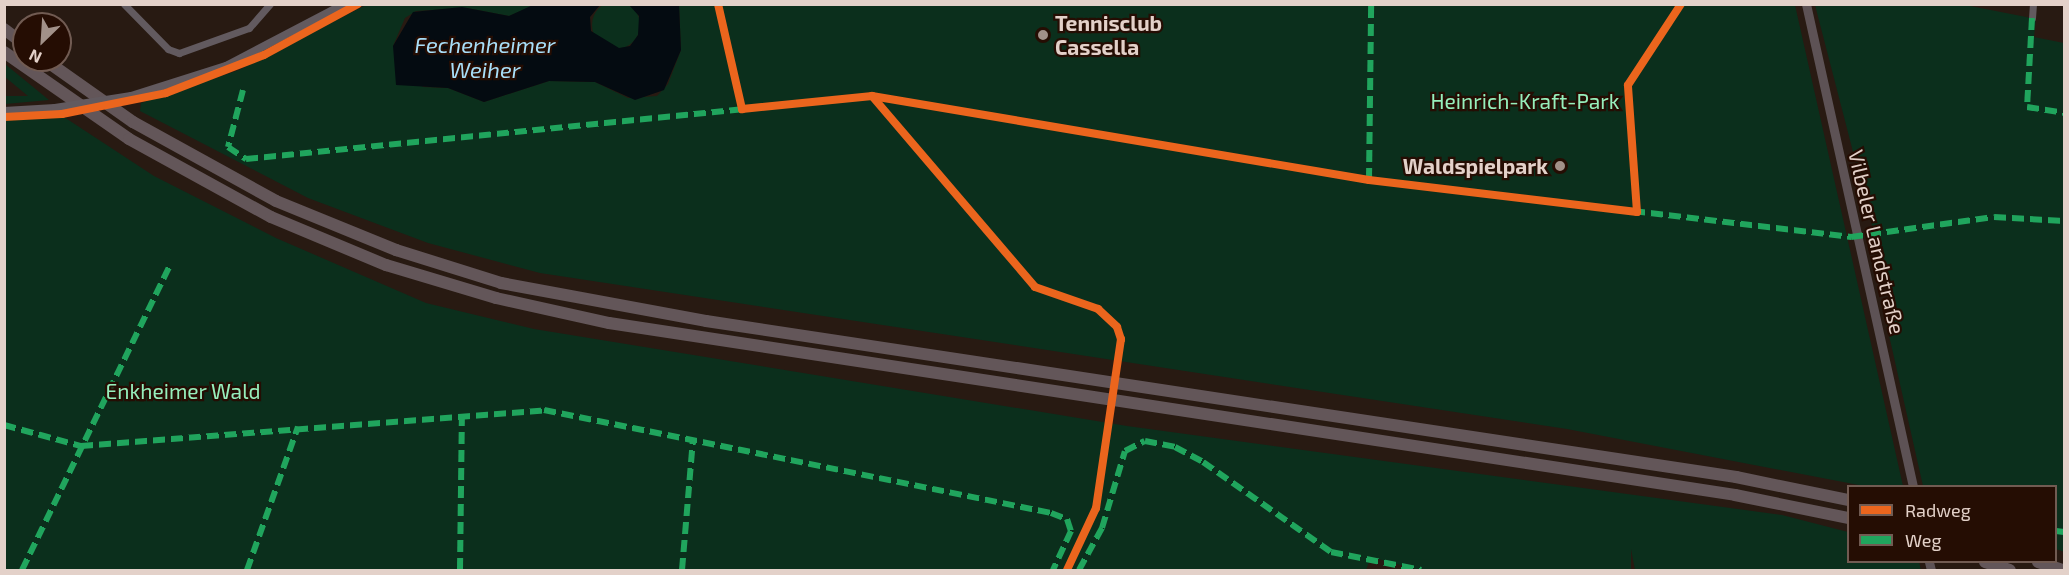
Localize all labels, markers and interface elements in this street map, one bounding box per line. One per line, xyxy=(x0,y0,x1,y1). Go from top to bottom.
place label: Tennisclub Cassella xyxy=(1055,10,1162,60)
north arrow xyxy=(12,12,72,72)
marker: Tennisclub Cassella xyxy=(1036,28,1050,42)
water label: Fechenheimer Weiher xyxy=(415,31,555,82)
text: N xyxy=(26,46,44,68)
park label: Heinrich-Kraft-Park xyxy=(1431,88,1619,114)
street label: Vilbeler Landstraße xyxy=(1843,147,1911,337)
place label: Waldspielpark xyxy=(1403,153,1548,179)
marker: Waldspielpark xyxy=(1553,159,1567,173)
park label: Enkheimer Wald xyxy=(105,378,261,404)
legend xyxy=(1847,485,2057,563)
text: Radweg xyxy=(1905,499,1971,521)
text: Weg xyxy=(1905,529,1941,551)

